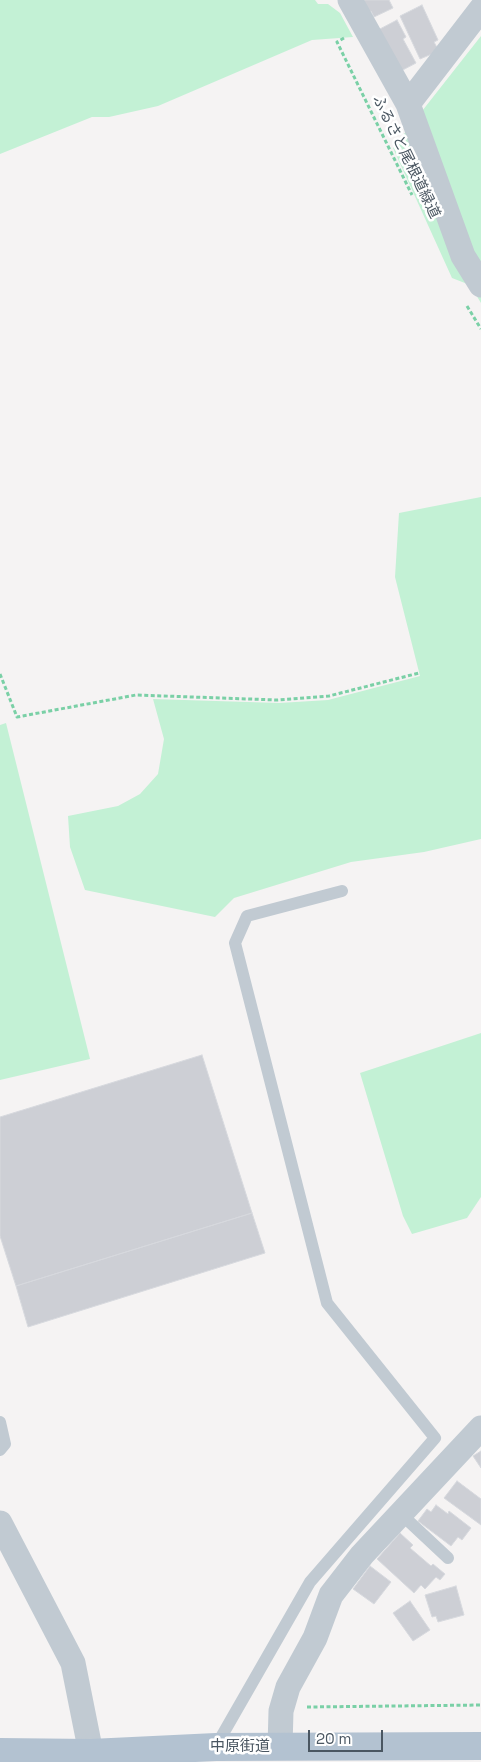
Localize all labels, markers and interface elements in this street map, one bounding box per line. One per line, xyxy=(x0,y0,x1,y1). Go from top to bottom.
street label: ふるさと尾根道緑道 xyxy=(368,92,444,222)
scale bar xyxy=(311,1720,386,1752)
text: 20 m xyxy=(316,1729,351,1748)
street label: 中原街道 xyxy=(210,1738,270,1756)

